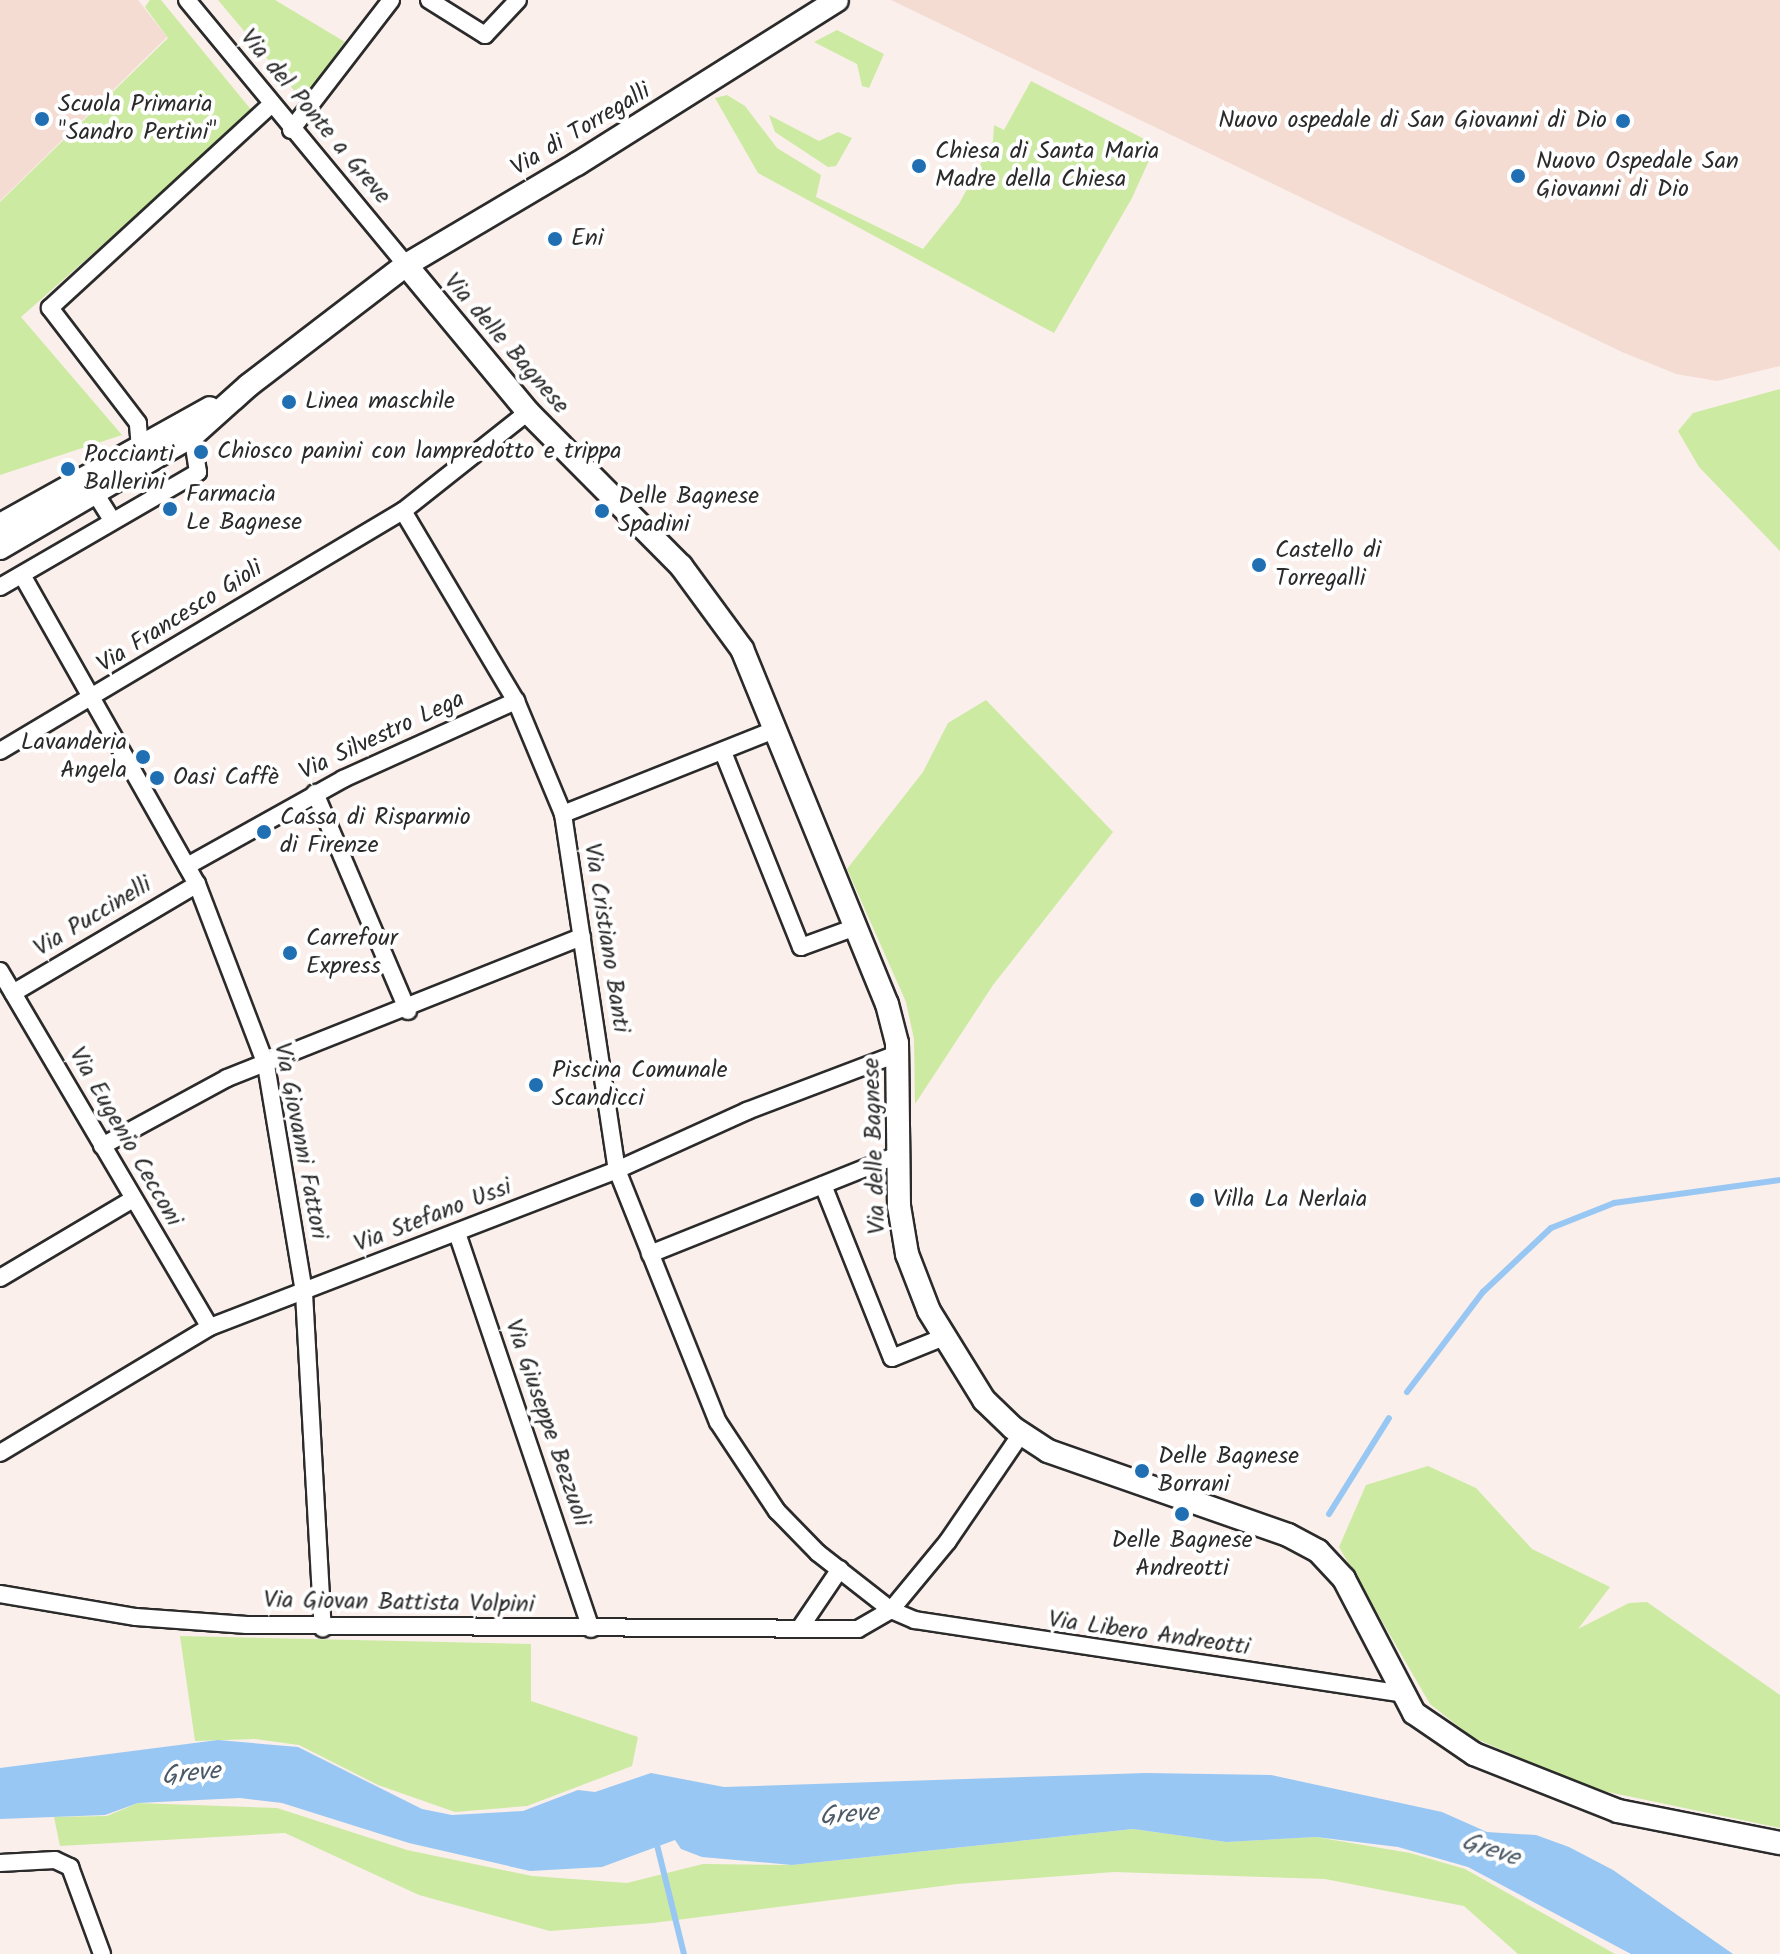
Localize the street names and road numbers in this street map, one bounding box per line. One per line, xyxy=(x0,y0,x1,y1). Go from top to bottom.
street label: Via del Ponte a Greve xyxy=(233,24,397,210)
street label: Via di Torregalli xyxy=(506,77,656,183)
street label: Via delle Bagnese xyxy=(437,268,575,420)
street label: Via Francesco Gioli xyxy=(92,555,268,679)
street label: Via Silvestro Lega xyxy=(295,685,469,787)
street label: Via Cristiano Banti xyxy=(577,841,635,1035)
street label: Via Puccinelli xyxy=(29,871,157,963)
street label: Via Giovanni Fattori xyxy=(267,1040,333,1242)
street label: Via Eugenio Cecconi xyxy=(62,1042,188,1232)
street label: Via delle Bagnese xyxy=(858,1057,892,1235)
street label: Via Stefano Ussi xyxy=(350,1173,516,1259)
street label: Via Giuseppe Bezzuoli xyxy=(498,1316,596,1530)
street label: Via Giovan Battista Volpini xyxy=(263,1586,535,1620)
street label: Via Libero Andreotti xyxy=(1046,1606,1252,1662)

